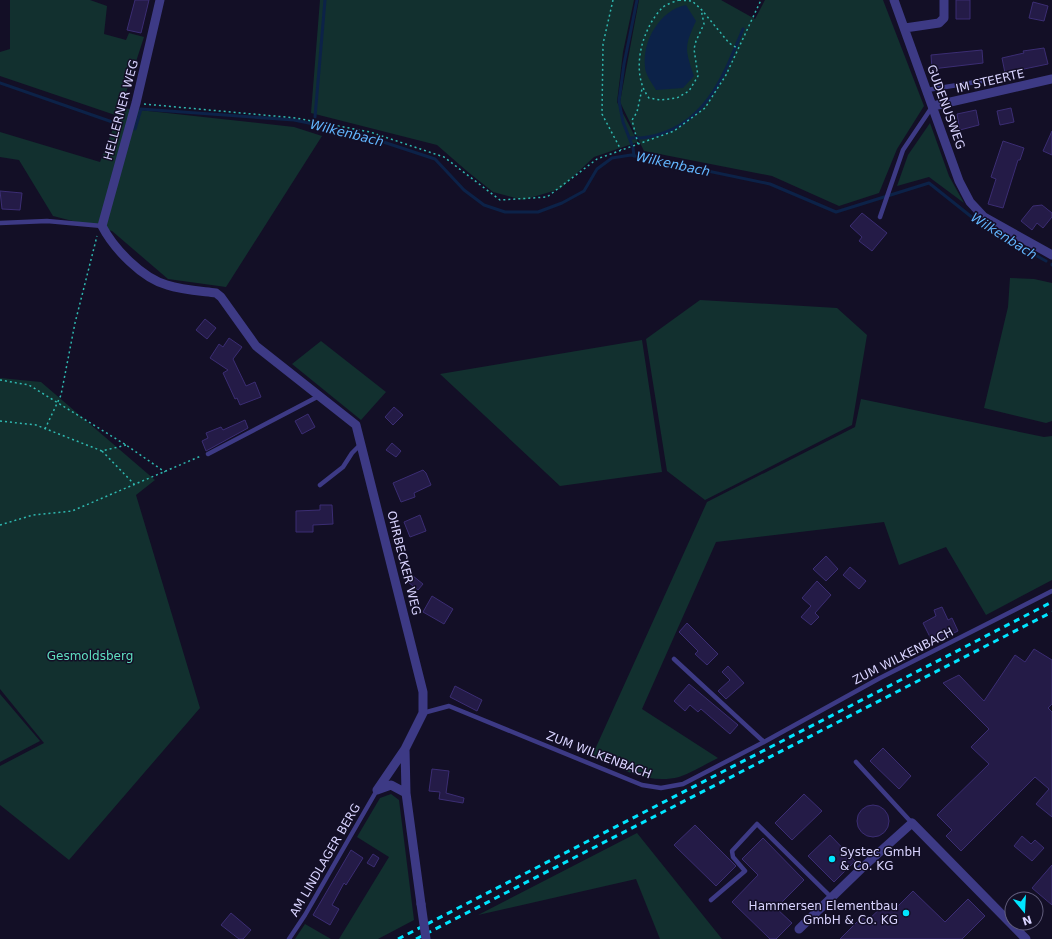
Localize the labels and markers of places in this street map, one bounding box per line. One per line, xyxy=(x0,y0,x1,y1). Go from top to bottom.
place label: Systec GmbH & Co. KG xyxy=(840,845,921,873)
marker: Systec GmbH & Co. KG xyxy=(827,854,837,864)
place label: Hammersen Elementbau GmbH & Co. KG xyxy=(749,899,898,927)
marker: Hammersen Elementbau GmbH & Co. KG xyxy=(901,908,911,918)

